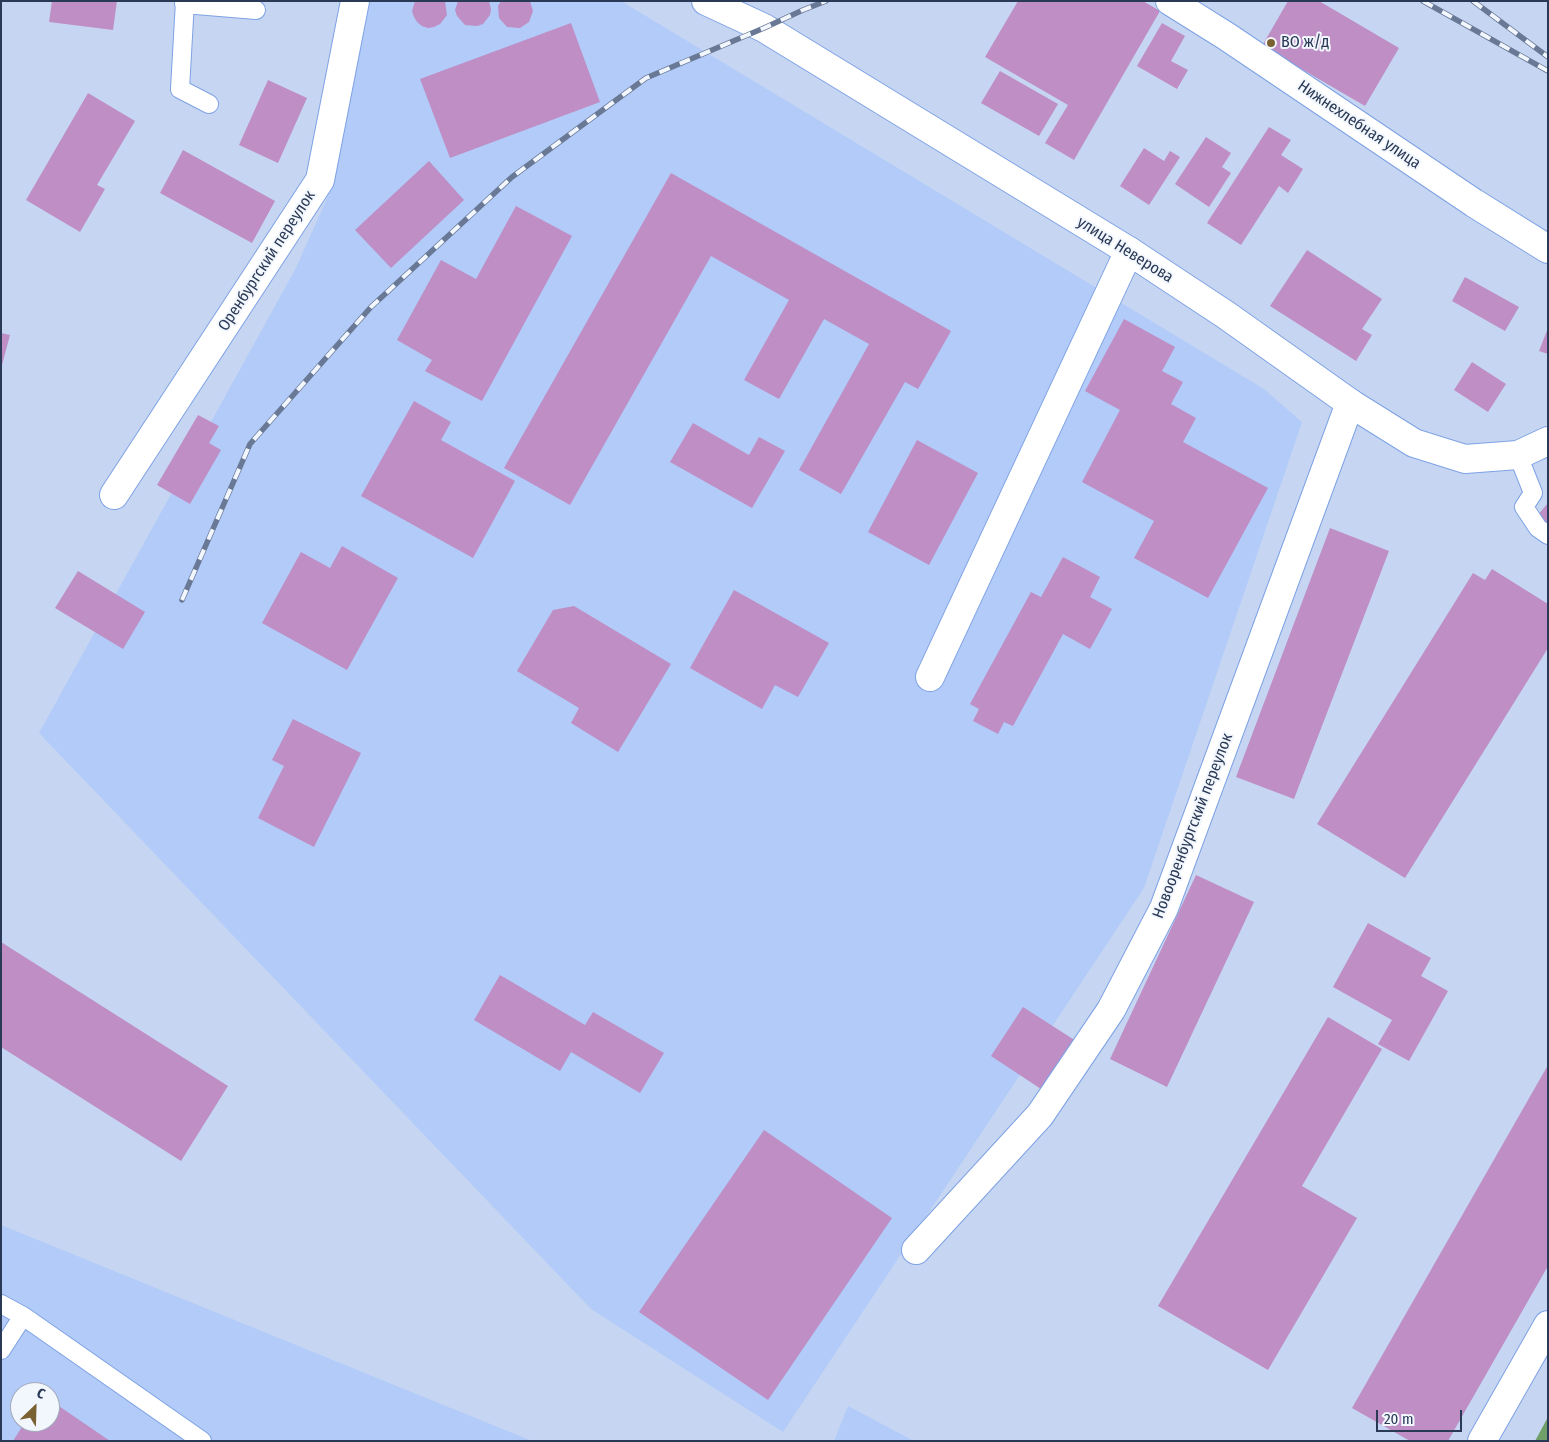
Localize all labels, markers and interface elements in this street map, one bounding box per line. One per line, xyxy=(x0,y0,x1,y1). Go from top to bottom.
place label: ВО ж/д xyxy=(1281,33,1329,53)
marker: ВО ж/д xyxy=(1265,37,1277,49)
street label: Нижнехлебная улица xyxy=(1294,77,1424,173)
street label: Оренбургский переулок xyxy=(214,187,320,335)
street label: улица Неверова xyxy=(1073,213,1177,287)
street label: Новооренбургский переулок xyxy=(1149,731,1237,921)
north arrow xyxy=(10,1382,60,1432)
text: С xyxy=(34,1384,48,1403)
scale bar xyxy=(1379,1400,1465,1432)
text: 20 m xyxy=(1384,1410,1414,1428)

